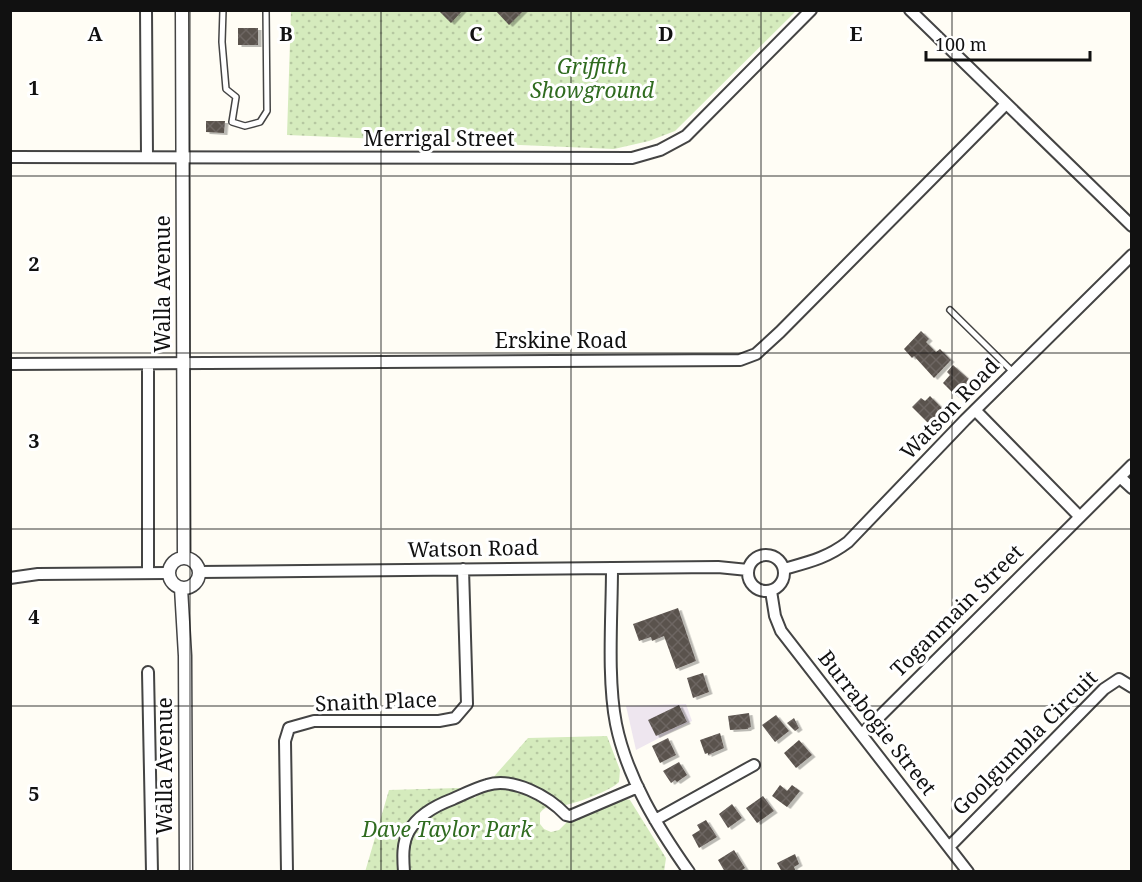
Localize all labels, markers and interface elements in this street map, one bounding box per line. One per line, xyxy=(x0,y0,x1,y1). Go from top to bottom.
text: A xyxy=(87,20,103,47)
text: B xyxy=(279,20,293,47)
text: C xyxy=(469,20,483,47)
text: D xyxy=(658,20,674,47)
text: E xyxy=(849,20,863,47)
scale bar xyxy=(926,24,1090,62)
text: 100 m xyxy=(935,32,987,56)
park label: Griffith Showground xyxy=(530,52,655,104)
text: 1 xyxy=(28,74,40,101)
street label: Merrigal Street xyxy=(363,124,515,152)
street label: Walla Avenue xyxy=(148,215,176,353)
text: 2 xyxy=(28,250,40,277)
street label: Erskine Road xyxy=(495,326,627,354)
street label: Watson Road xyxy=(894,351,1005,465)
text: 3 xyxy=(28,427,40,454)
street label: Watson Road xyxy=(407,533,539,563)
street label: Toganmain Street xyxy=(884,538,1029,683)
text: 4 xyxy=(28,603,40,630)
street label: Burrabogie Street xyxy=(812,644,943,801)
street label: Goolgumbla Circuit xyxy=(946,664,1103,821)
street label: Snaith Place xyxy=(314,685,438,717)
street label: Walla Avenue xyxy=(150,697,178,835)
text: 5 xyxy=(28,780,40,807)
park label: Dave Taylor Park xyxy=(361,815,533,843)

